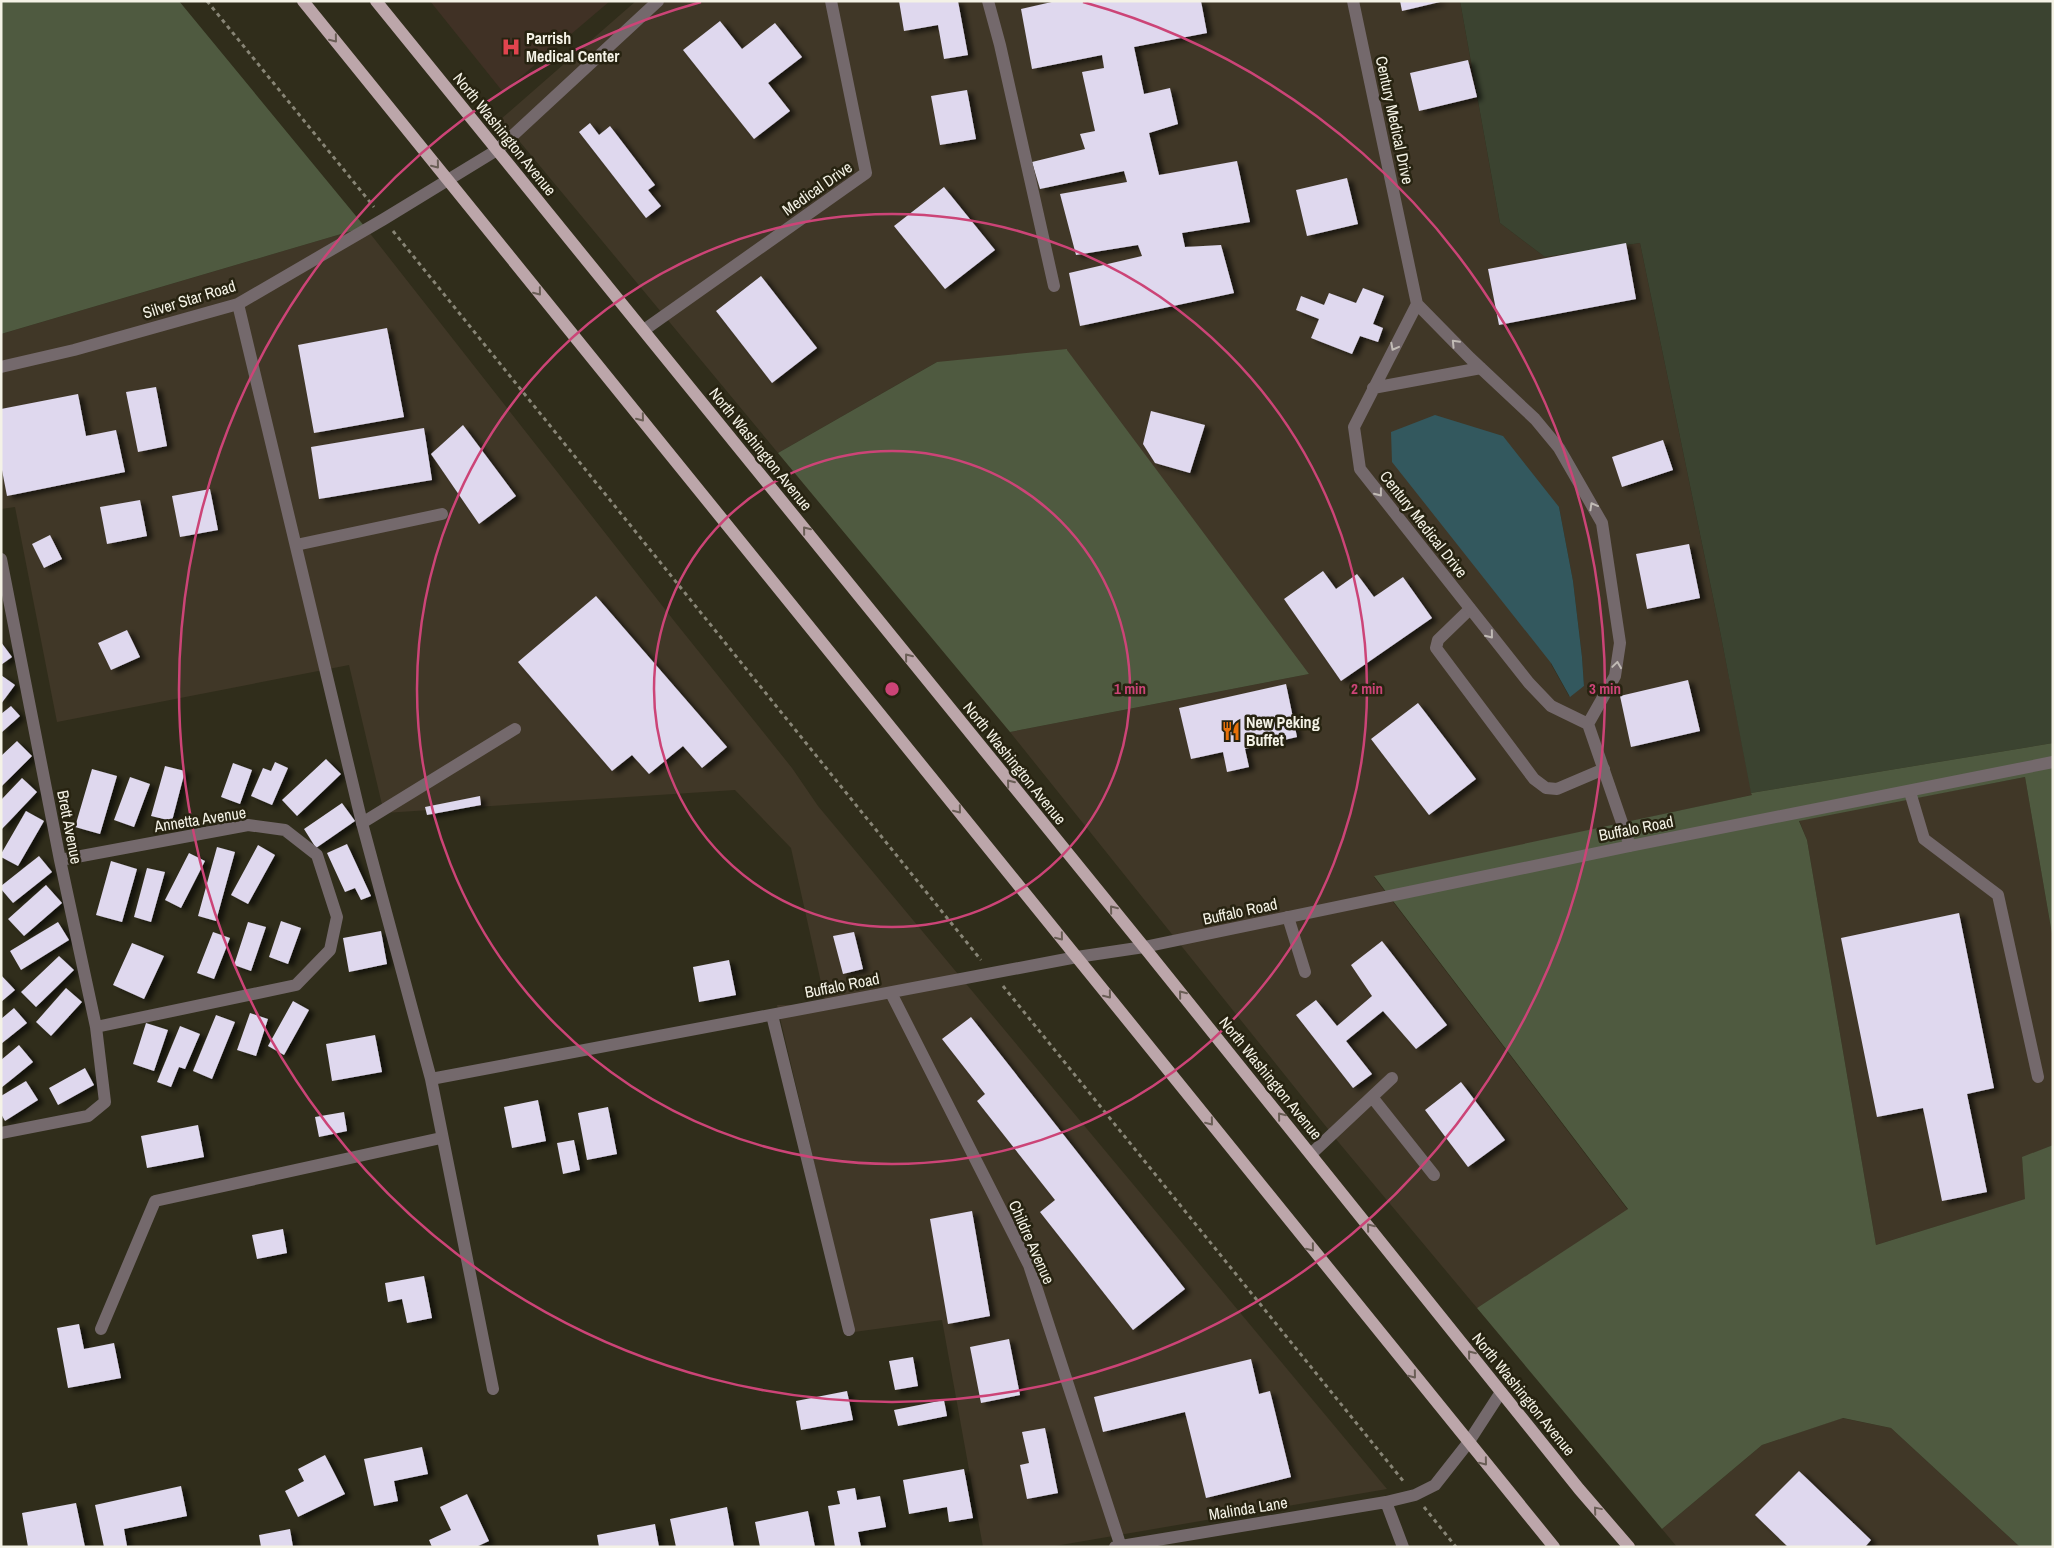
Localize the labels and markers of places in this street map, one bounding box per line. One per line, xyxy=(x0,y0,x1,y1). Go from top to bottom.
place label: Parrish Medical Center xyxy=(526,27,620,67)
hospital icon: Parrish Medical Center xyxy=(500,36,522,58)
centre of rings xyxy=(883,680,901,698)
place label: New Peking Buffet xyxy=(1246,711,1320,751)
restaurant icon: New Peking Buffet xyxy=(1220,720,1242,742)

